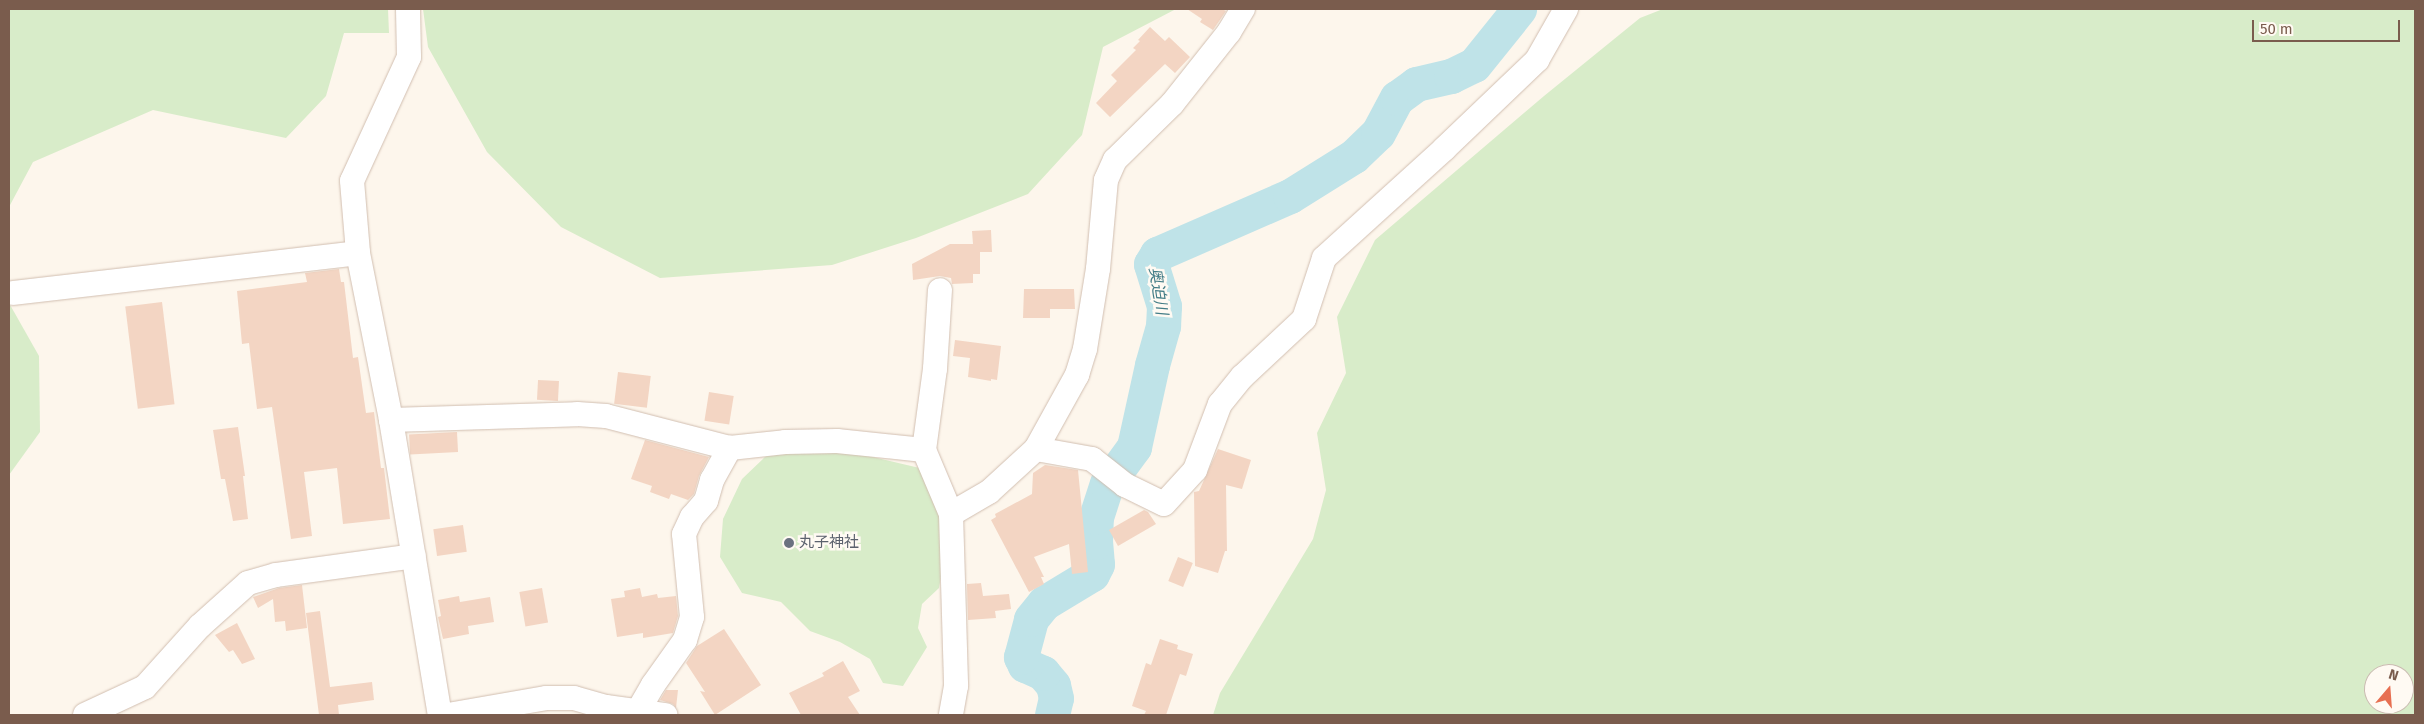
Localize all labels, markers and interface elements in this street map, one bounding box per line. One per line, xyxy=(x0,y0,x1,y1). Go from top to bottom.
scale bar xyxy=(2254,10,2402,42)
text: 50 m xyxy=(2260,20,2293,38)
water label: 奥迫川 xyxy=(1145,266,1171,316)
place label: 丸子神社 xyxy=(799,534,859,552)
marker: 丸子神社 xyxy=(783,537,795,549)
north arrow xyxy=(2364,664,2414,714)
text: N xyxy=(2386,666,2401,685)

